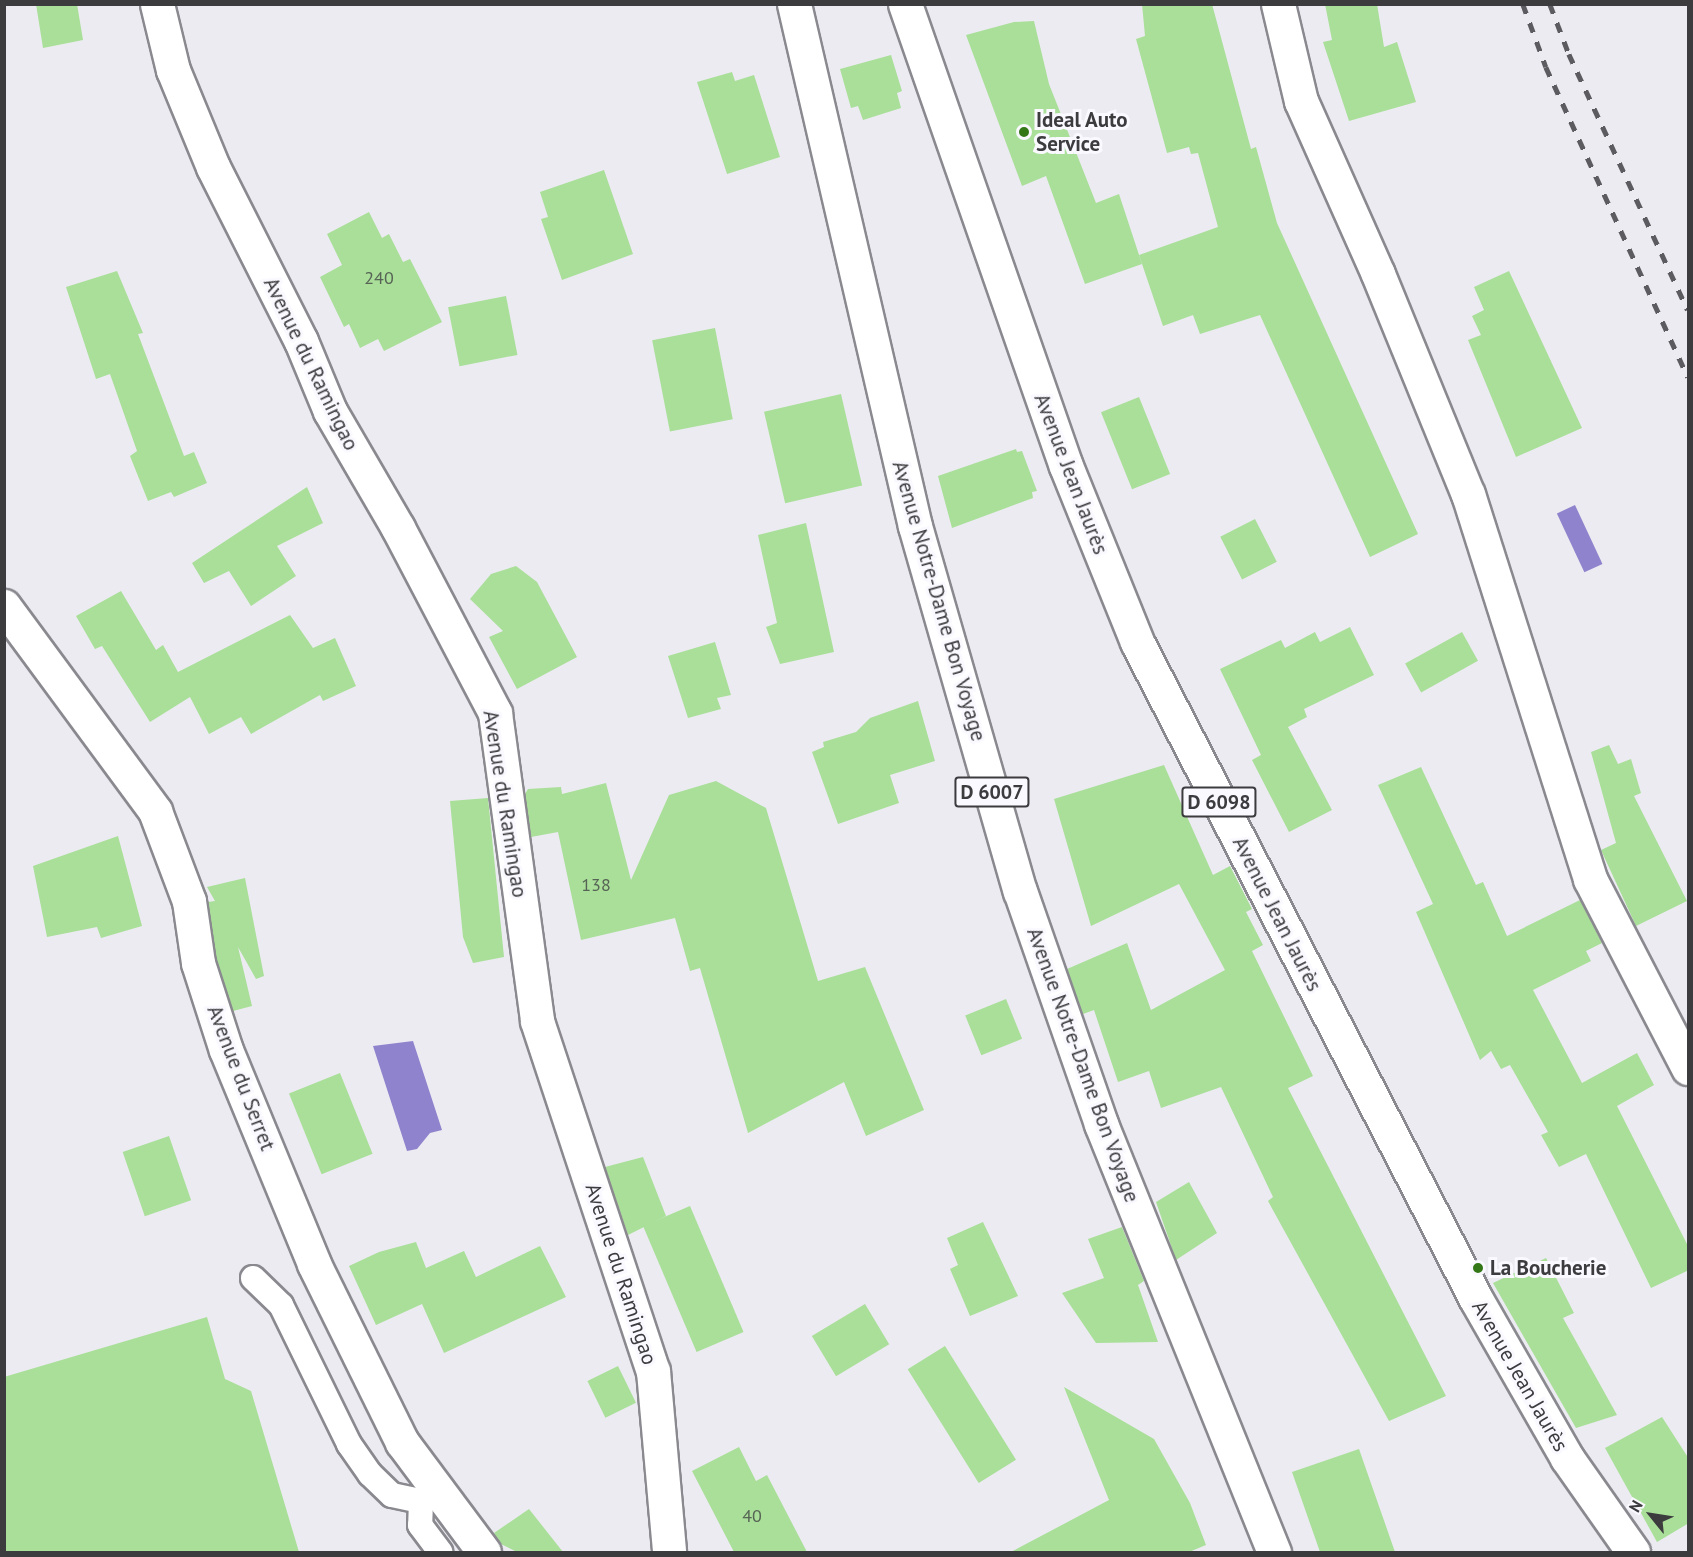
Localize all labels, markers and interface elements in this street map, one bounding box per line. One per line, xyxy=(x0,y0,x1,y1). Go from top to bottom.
place label: Ideal Auto Service xyxy=(1036,107,1128,157)
marker: Ideal Auto Service xyxy=(1017,125,1031,139)
house number: 240 xyxy=(364,267,394,289)
street label: Avenue du Ramingao xyxy=(258,273,364,455)
street label: Avenue Jean Jaurès xyxy=(1029,390,1113,558)
street label: Avenue Notre-Dame Bon Voyage xyxy=(887,458,991,744)
street label: Avenue du Ramingao xyxy=(478,709,532,899)
road number: D 6007 xyxy=(953,775,1031,809)
road number: D 6098 xyxy=(1180,785,1258,819)
street label: Avenue Jean Jaurès xyxy=(1227,833,1327,995)
house number: 138 xyxy=(581,874,611,896)
street label: Avenue Notre-Dame Bon Voyage xyxy=(1021,924,1145,1206)
street label: Avenue du Serret xyxy=(202,1002,280,1154)
street label: Avenue du Ramingao xyxy=(580,1180,662,1368)
place label: La Boucherie xyxy=(1490,1255,1606,1281)
marker: La Boucherie xyxy=(1471,1261,1485,1275)
street label: Avenue Jean Jaurès xyxy=(1467,1296,1573,1456)
north arrow xyxy=(1621,1485,1681,1545)
text: N xyxy=(1624,1496,1647,1516)
house number: 40 xyxy=(742,1505,762,1527)

